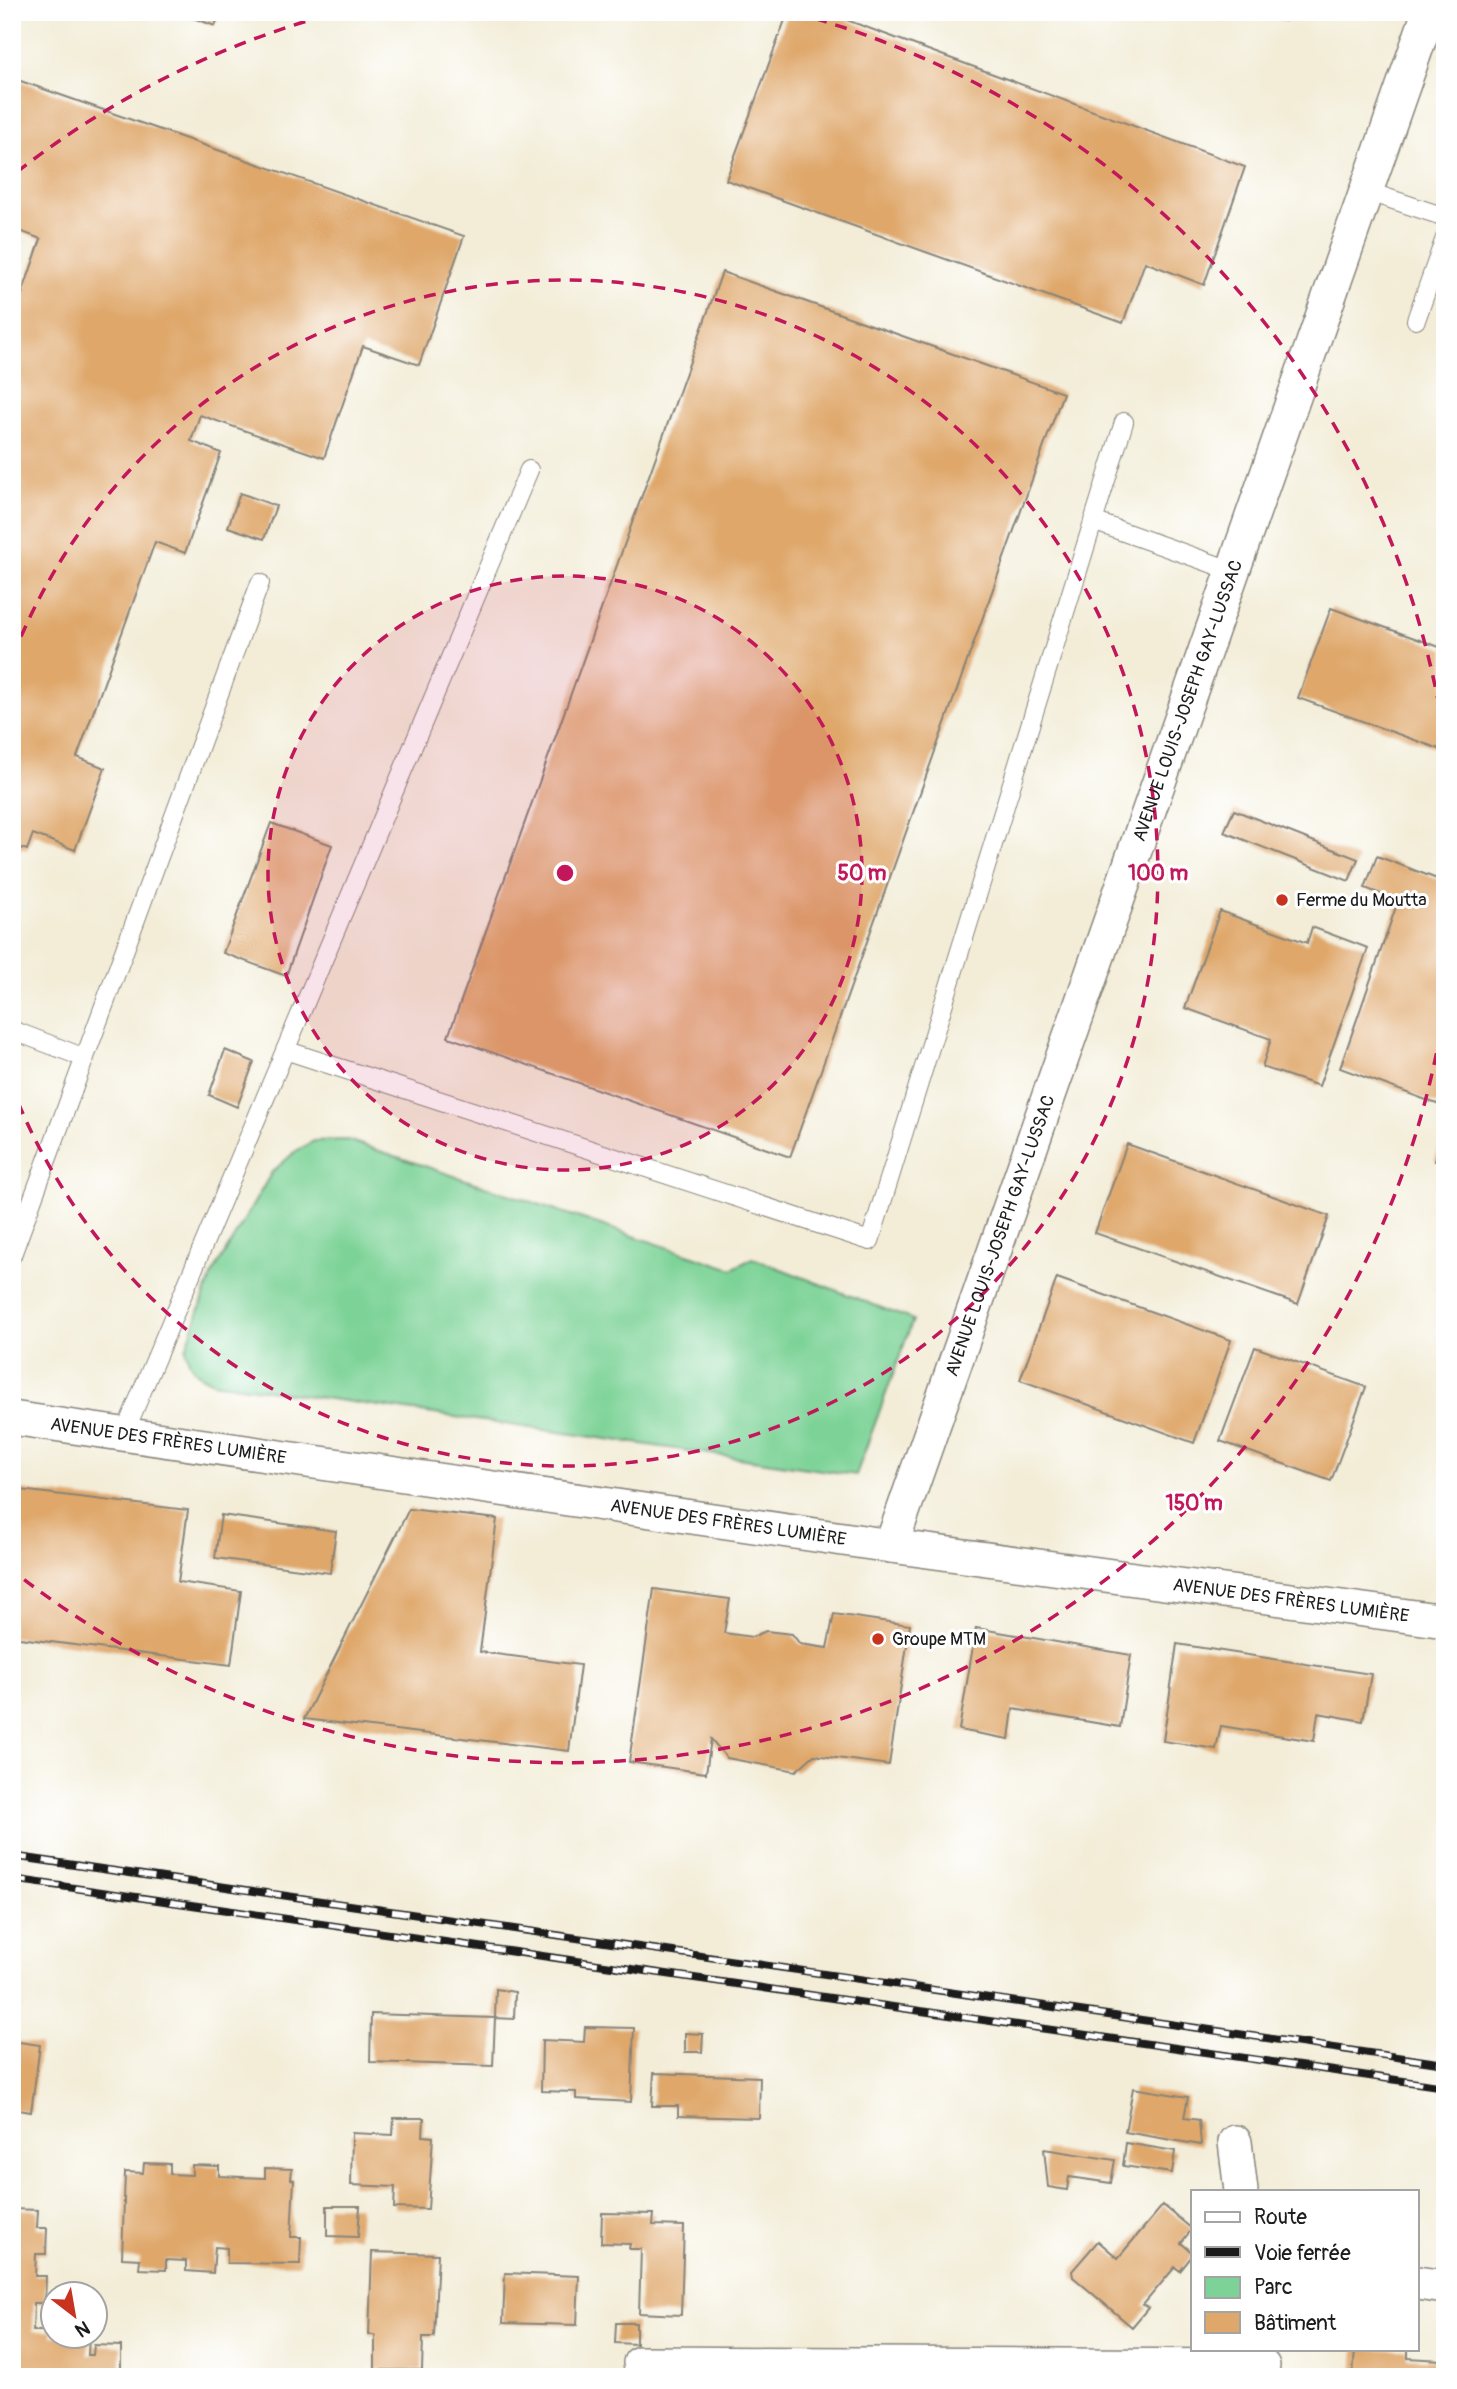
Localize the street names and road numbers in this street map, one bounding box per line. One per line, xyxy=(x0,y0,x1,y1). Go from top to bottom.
street label: AVENUE LOUIS-JOSEPH GAY-LUSSAC xyxy=(1128,557,1248,845)
street label: AVENUE LOUIS-JOSEPH GAY-LUSSAC xyxy=(940,1092,1060,1380)
street label: AVENUE DES FRÈRES LUMIÈRE xyxy=(49,1413,288,1470)
street label: AVENUE DES FRÈRES LUMIÈRE xyxy=(609,1494,848,1551)
street label: AVENUE DES FRÈRES LUMIÈRE xyxy=(1172,1573,1410,1628)

